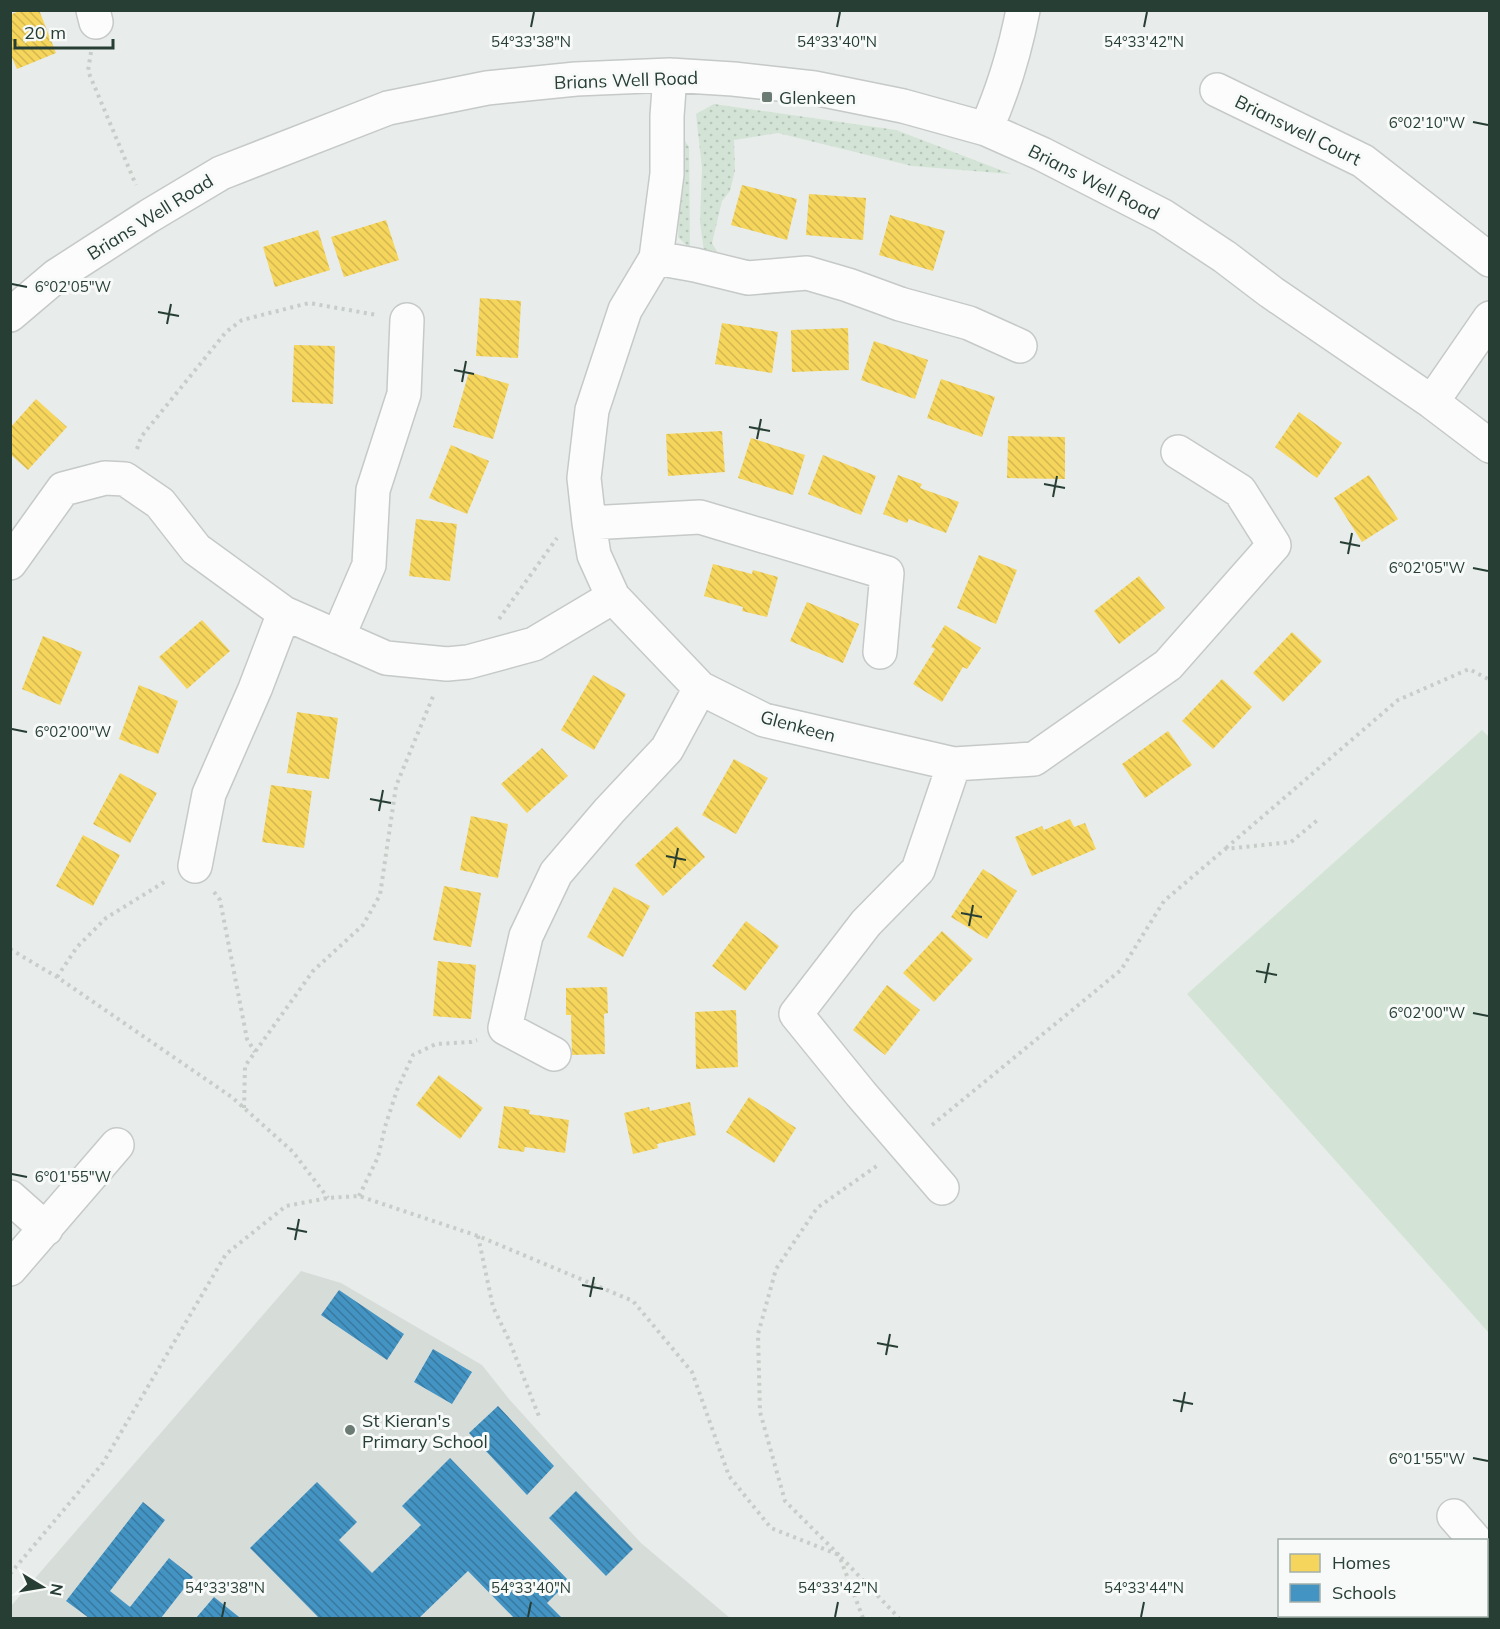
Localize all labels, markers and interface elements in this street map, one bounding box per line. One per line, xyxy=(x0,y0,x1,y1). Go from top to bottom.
scale bar xyxy=(15,12,112,50)
text: 20 m xyxy=(24,21,66,44)
text: 54°33'38"N xyxy=(491,32,571,51)
text: 54°33'40"N xyxy=(797,32,877,51)
text: 54°33'42"N xyxy=(1104,32,1184,51)
street label: Brians Well Road xyxy=(554,66,698,94)
place label: Glenkeen xyxy=(779,86,856,109)
marker: Glenkeen xyxy=(760,90,774,104)
street label: Brianswell Court xyxy=(1231,90,1365,170)
text: 6°02'10"W xyxy=(1389,113,1466,132)
street label: Brians Well Road xyxy=(1025,139,1163,225)
street label: Brians Well Road xyxy=(83,169,217,265)
text: 6°02'05"W xyxy=(35,277,112,296)
text: 6°02'05"W xyxy=(1389,558,1466,577)
street label: Glenkeen xyxy=(758,705,838,747)
text: 6°02'00"W xyxy=(35,722,112,741)
text: 6°02'00"W xyxy=(1389,1003,1466,1022)
text: 6°01'55"W xyxy=(35,1167,112,1186)
place label: St Kieran's Primary School xyxy=(362,1409,488,1453)
marker: St Kieran's Primary School xyxy=(343,1423,357,1437)
text: 6°01'55"W xyxy=(1389,1449,1466,1468)
legend xyxy=(1278,1539,1488,1617)
text: Homes xyxy=(1332,1551,1391,1574)
north arrow xyxy=(12,1557,72,1617)
text: 54°33'38"N xyxy=(185,1578,265,1597)
text: 54°33'40"N xyxy=(491,1578,571,1597)
text: 54°33'42"N xyxy=(798,1578,878,1597)
text: 54°33'44"N xyxy=(1104,1578,1184,1597)
text: Schools xyxy=(1332,1581,1397,1604)
text: N xyxy=(46,1582,68,1598)

